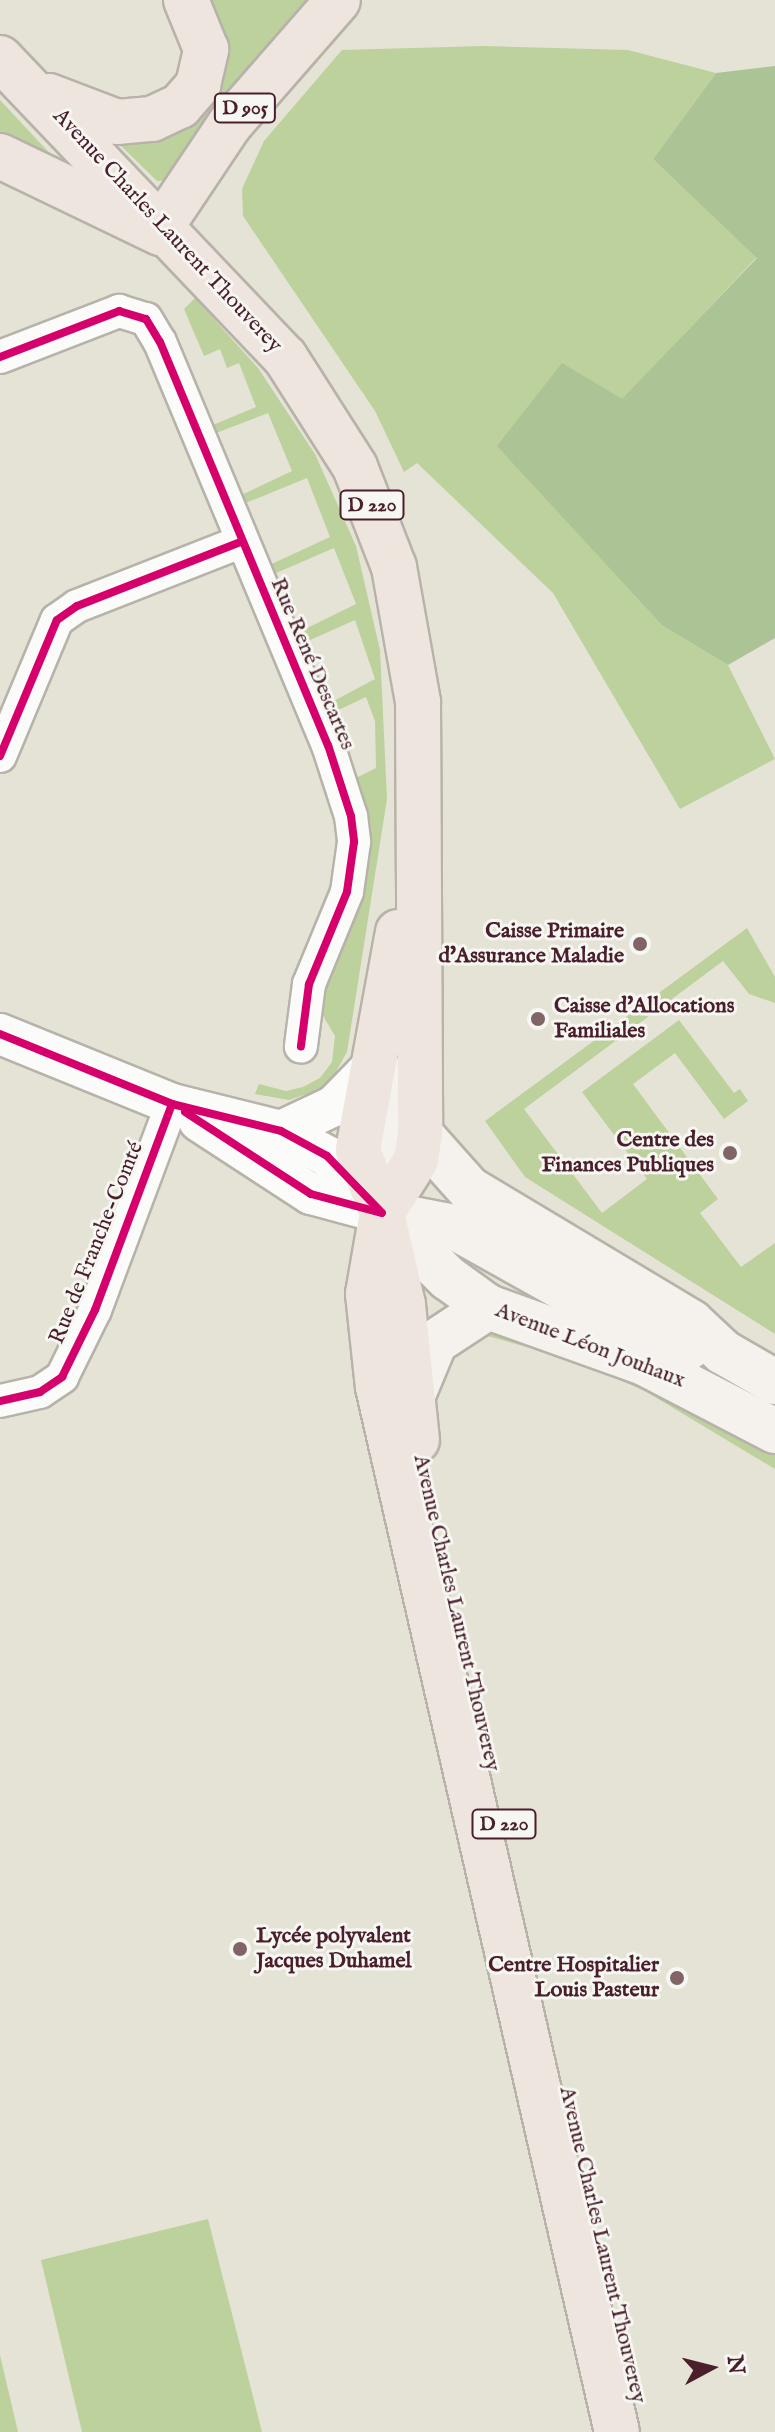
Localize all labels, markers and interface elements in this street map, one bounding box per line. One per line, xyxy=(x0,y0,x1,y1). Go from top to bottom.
road number: D 905 xyxy=(213,92,277,124)
street label: Avenue Charles Laurent Thouverey xyxy=(47,104,287,358)
road number: D 220 xyxy=(338,489,406,521)
street label: Rue René Descartes xyxy=(264,574,360,754)
place label: Caisse Primaire d'Assurance Maladie xyxy=(438,918,624,970)
marker: Caisse Primaire d'Assurance Maladie xyxy=(631,935,649,953)
place label: Caisse d'Allocations Familiales xyxy=(554,993,735,1044)
marker: Caisse d'Allocations Familiales xyxy=(529,1010,547,1028)
place label: Centre des Finances Publiques xyxy=(541,1127,714,1178)
street label: Rue de Franche-Comté xyxy=(44,1138,150,1348)
marker: Centre des Finances Publiques xyxy=(721,1144,739,1162)
street label: Avenue Léon Jouhaux xyxy=(491,1298,689,1394)
street label: Avenue Charles Laurent Thouverey xyxy=(407,1452,505,1774)
road number: D 220 xyxy=(470,1808,538,1840)
place label: Lycée polyvalent Jacques Duhamel xyxy=(256,1923,412,1974)
marker: Lycée polyvalent Jacques Duhamel xyxy=(231,1940,249,1958)
place label: Centre Hospitalier Louis Pasteur xyxy=(488,1952,659,2004)
marker: Centre Hospitalier Louis Pasteur xyxy=(666,1967,688,1989)
street label: Avenue Charles Laurent Thouverey xyxy=(553,2084,651,2406)
north arrow xyxy=(671,2328,751,2408)
text: N xyxy=(720,2354,750,2376)

